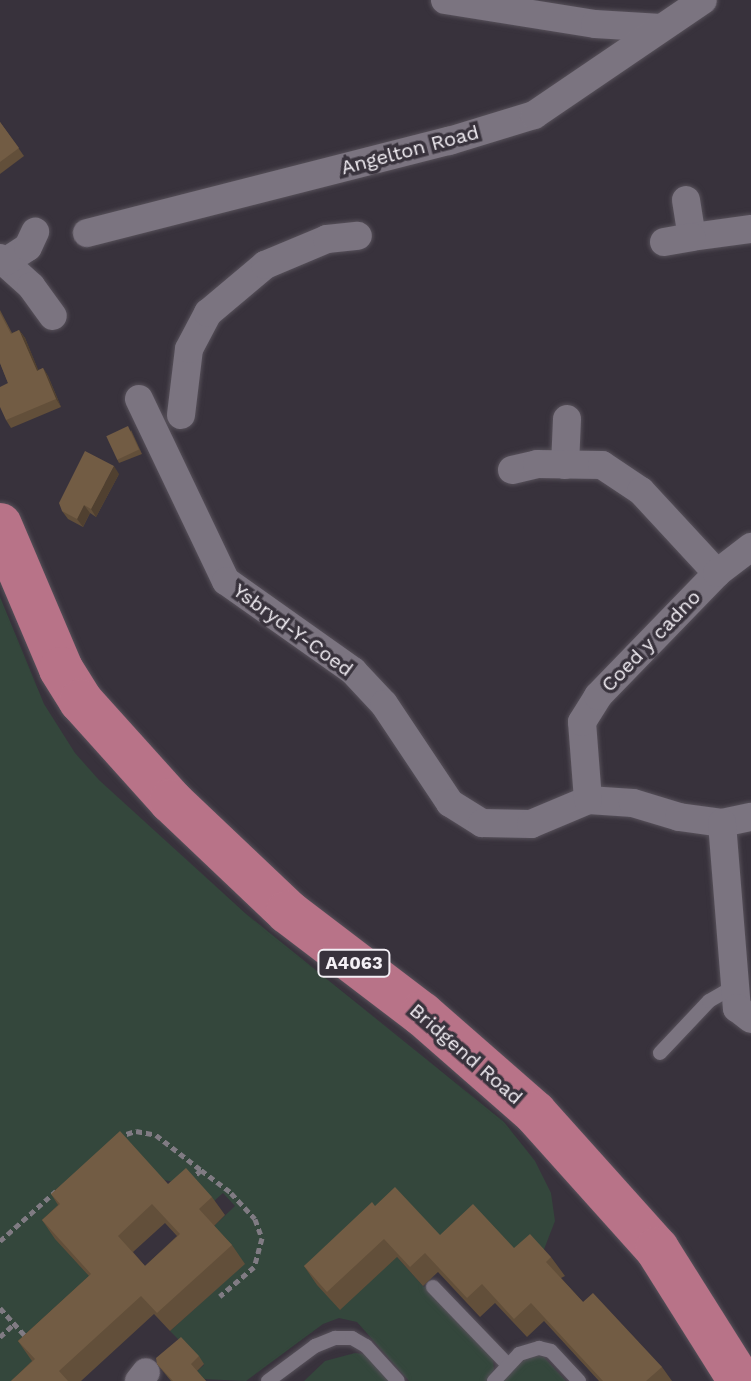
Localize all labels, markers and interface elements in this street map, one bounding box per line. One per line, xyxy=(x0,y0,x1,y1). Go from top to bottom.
street label: Angelton Road xyxy=(338,120,482,180)
street label: Ysbryd-Y-Coed xyxy=(228,578,358,682)
street label: Coed y cadno xyxy=(596,585,706,697)
road number: A4063 xyxy=(316,949,392,977)
street label: Bridgend Road xyxy=(405,998,527,1110)

